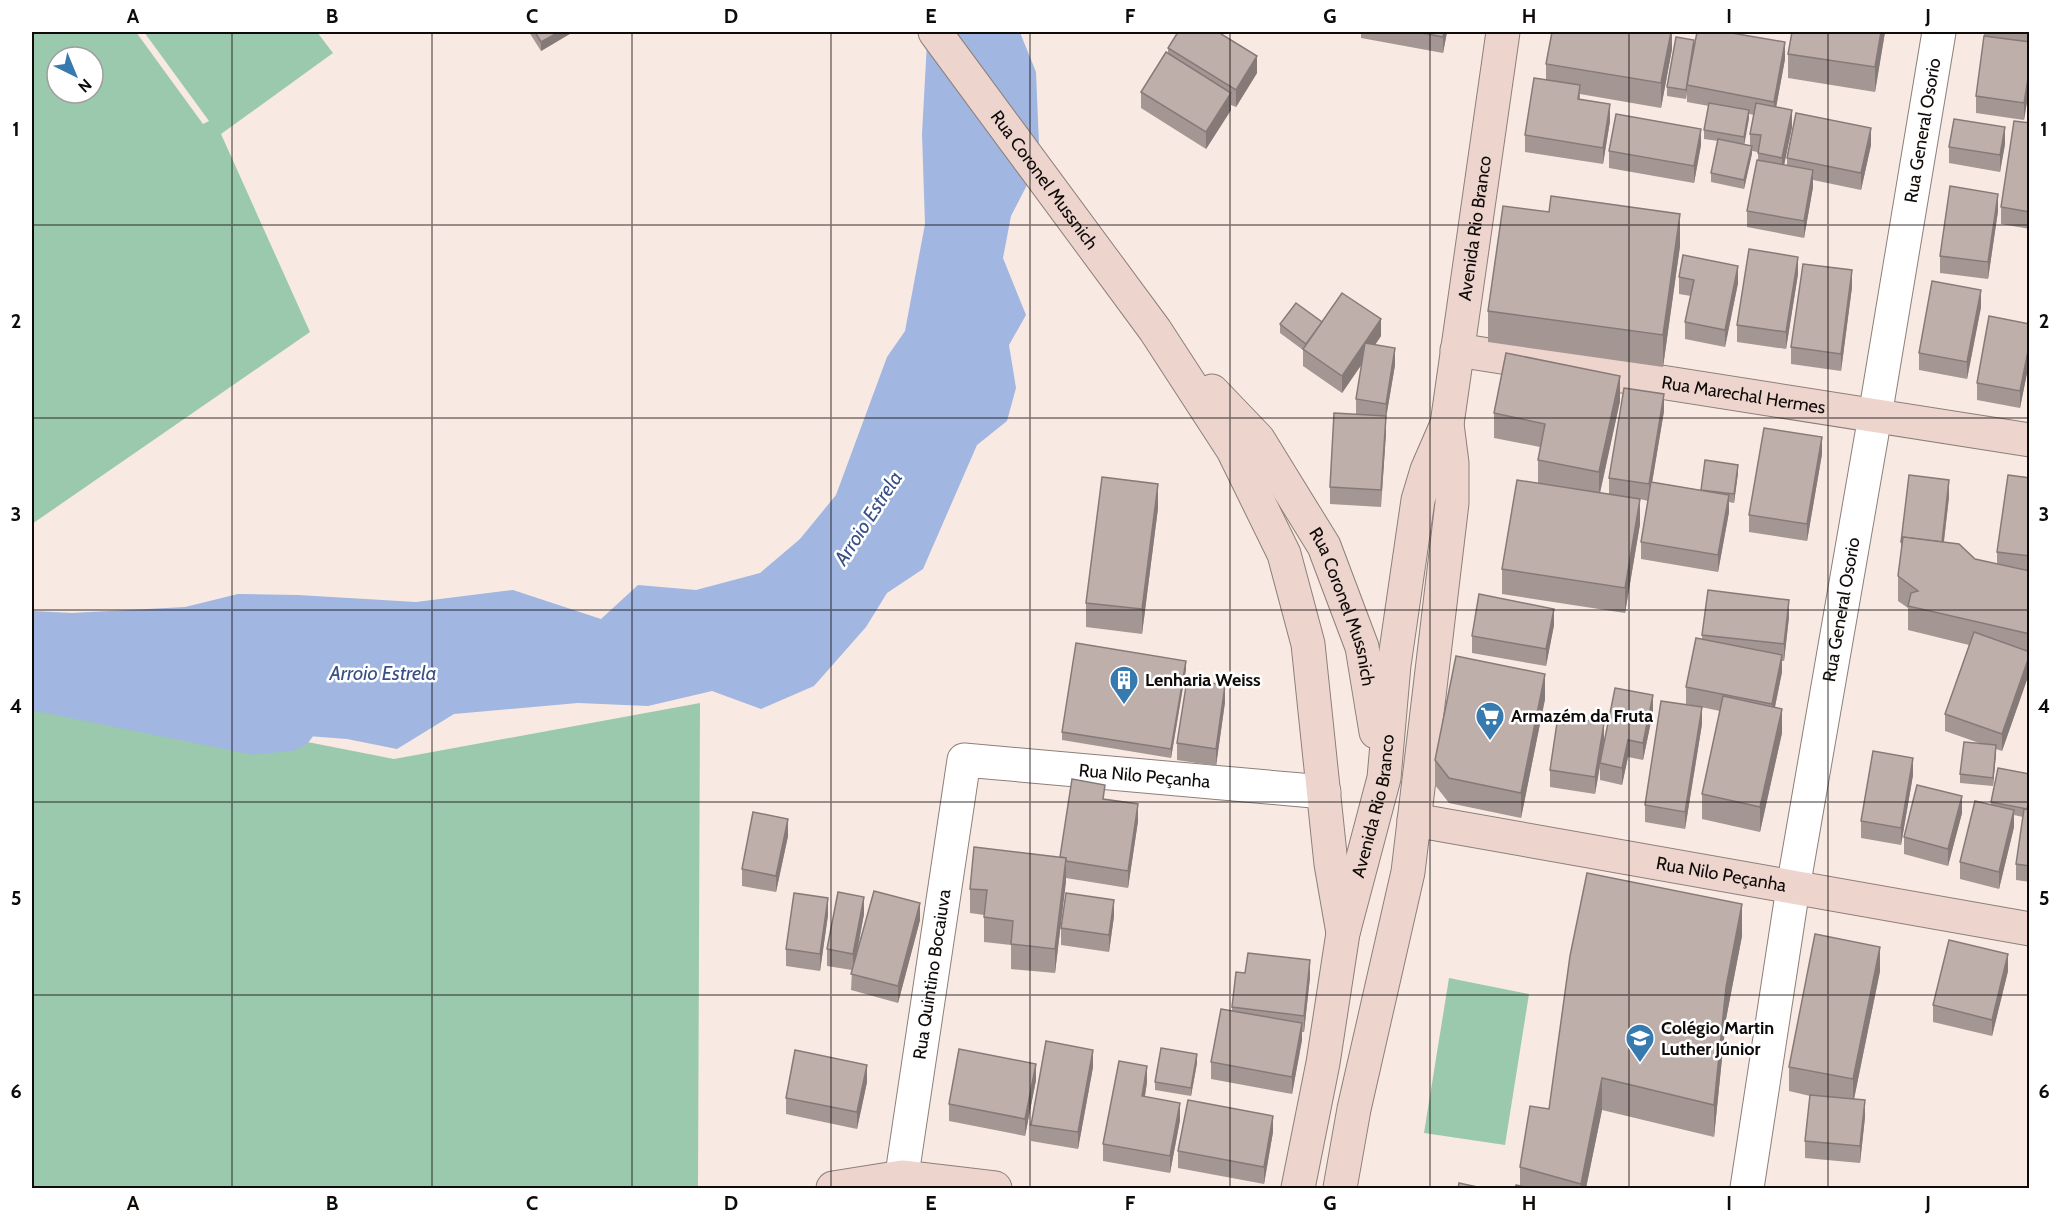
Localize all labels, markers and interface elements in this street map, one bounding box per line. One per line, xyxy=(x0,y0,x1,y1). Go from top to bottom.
text: A xyxy=(127,4,140,28)
text: B xyxy=(326,4,338,28)
text: C xyxy=(526,4,538,28)
text: D xyxy=(724,4,738,28)
text: E xyxy=(925,4,937,28)
text: F xyxy=(1125,4,1136,28)
text: G xyxy=(1323,4,1337,28)
text: H xyxy=(1522,4,1536,28)
text: I xyxy=(1726,4,1732,28)
text: J xyxy=(1924,4,1931,28)
north arrow xyxy=(45,45,105,105)
street label: Rua General Osorio xyxy=(1900,56,1945,205)
text: N xyxy=(74,75,96,96)
street label: Rua Coronel Mussnich xyxy=(986,106,1103,254)
text: 1 xyxy=(12,117,20,141)
text: 1 xyxy=(2040,117,2048,141)
street label: Avenida Rio Branco xyxy=(1454,154,1496,302)
text: 2 xyxy=(11,309,21,333)
text: 2 xyxy=(2039,309,2049,333)
street label: Rua Marechal Hermes xyxy=(1660,371,1827,419)
water label: Arroio Estrela xyxy=(828,467,907,570)
text: 3 xyxy=(11,502,21,526)
text: 3 xyxy=(2039,502,2049,526)
street label: Rua Coronel Mussnich xyxy=(1304,523,1379,688)
street label: Rua General Osorio xyxy=(1818,536,1865,684)
water label: Arroio Estrela xyxy=(328,661,437,685)
building icon: Lenharia Weiss xyxy=(1108,664,1140,706)
place label: Lenharia Weiss xyxy=(1145,669,1261,691)
text: 4 xyxy=(10,694,22,718)
text: 4 xyxy=(2038,694,2050,718)
supermarket icon: Armazém da Fruta xyxy=(1474,700,1506,742)
place label: Armazém da Fruta xyxy=(1511,705,1653,727)
street label: Avenida Rio Branco xyxy=(1347,733,1399,880)
street label: Rua Nilo Peçanha xyxy=(1078,759,1212,793)
street label: Rua Nilo Peçanha xyxy=(1654,852,1788,897)
text: 5 xyxy=(11,886,21,910)
text: 5 xyxy=(2039,886,2049,910)
street label: Rua Quintino Bocaiuva xyxy=(908,887,956,1061)
place label: Colégio Martin Luther Júnior xyxy=(1661,1017,1774,1060)
school or university icon: Colégio Martin Luther Júnior xyxy=(1624,1022,1656,1064)
text: 6 xyxy=(10,1079,22,1103)
text: 6 xyxy=(2038,1079,2050,1103)
text: A xyxy=(127,1191,140,1215)
text: B xyxy=(326,1191,338,1215)
text: C xyxy=(526,1191,538,1215)
text: D xyxy=(724,1191,738,1215)
text: E xyxy=(925,1191,937,1215)
text: F xyxy=(1125,1191,1136,1215)
text: G xyxy=(1323,1191,1337,1215)
text: H xyxy=(1522,1191,1536,1215)
text: I xyxy=(1726,1191,1732,1215)
text: J xyxy=(1924,1191,1931,1215)

